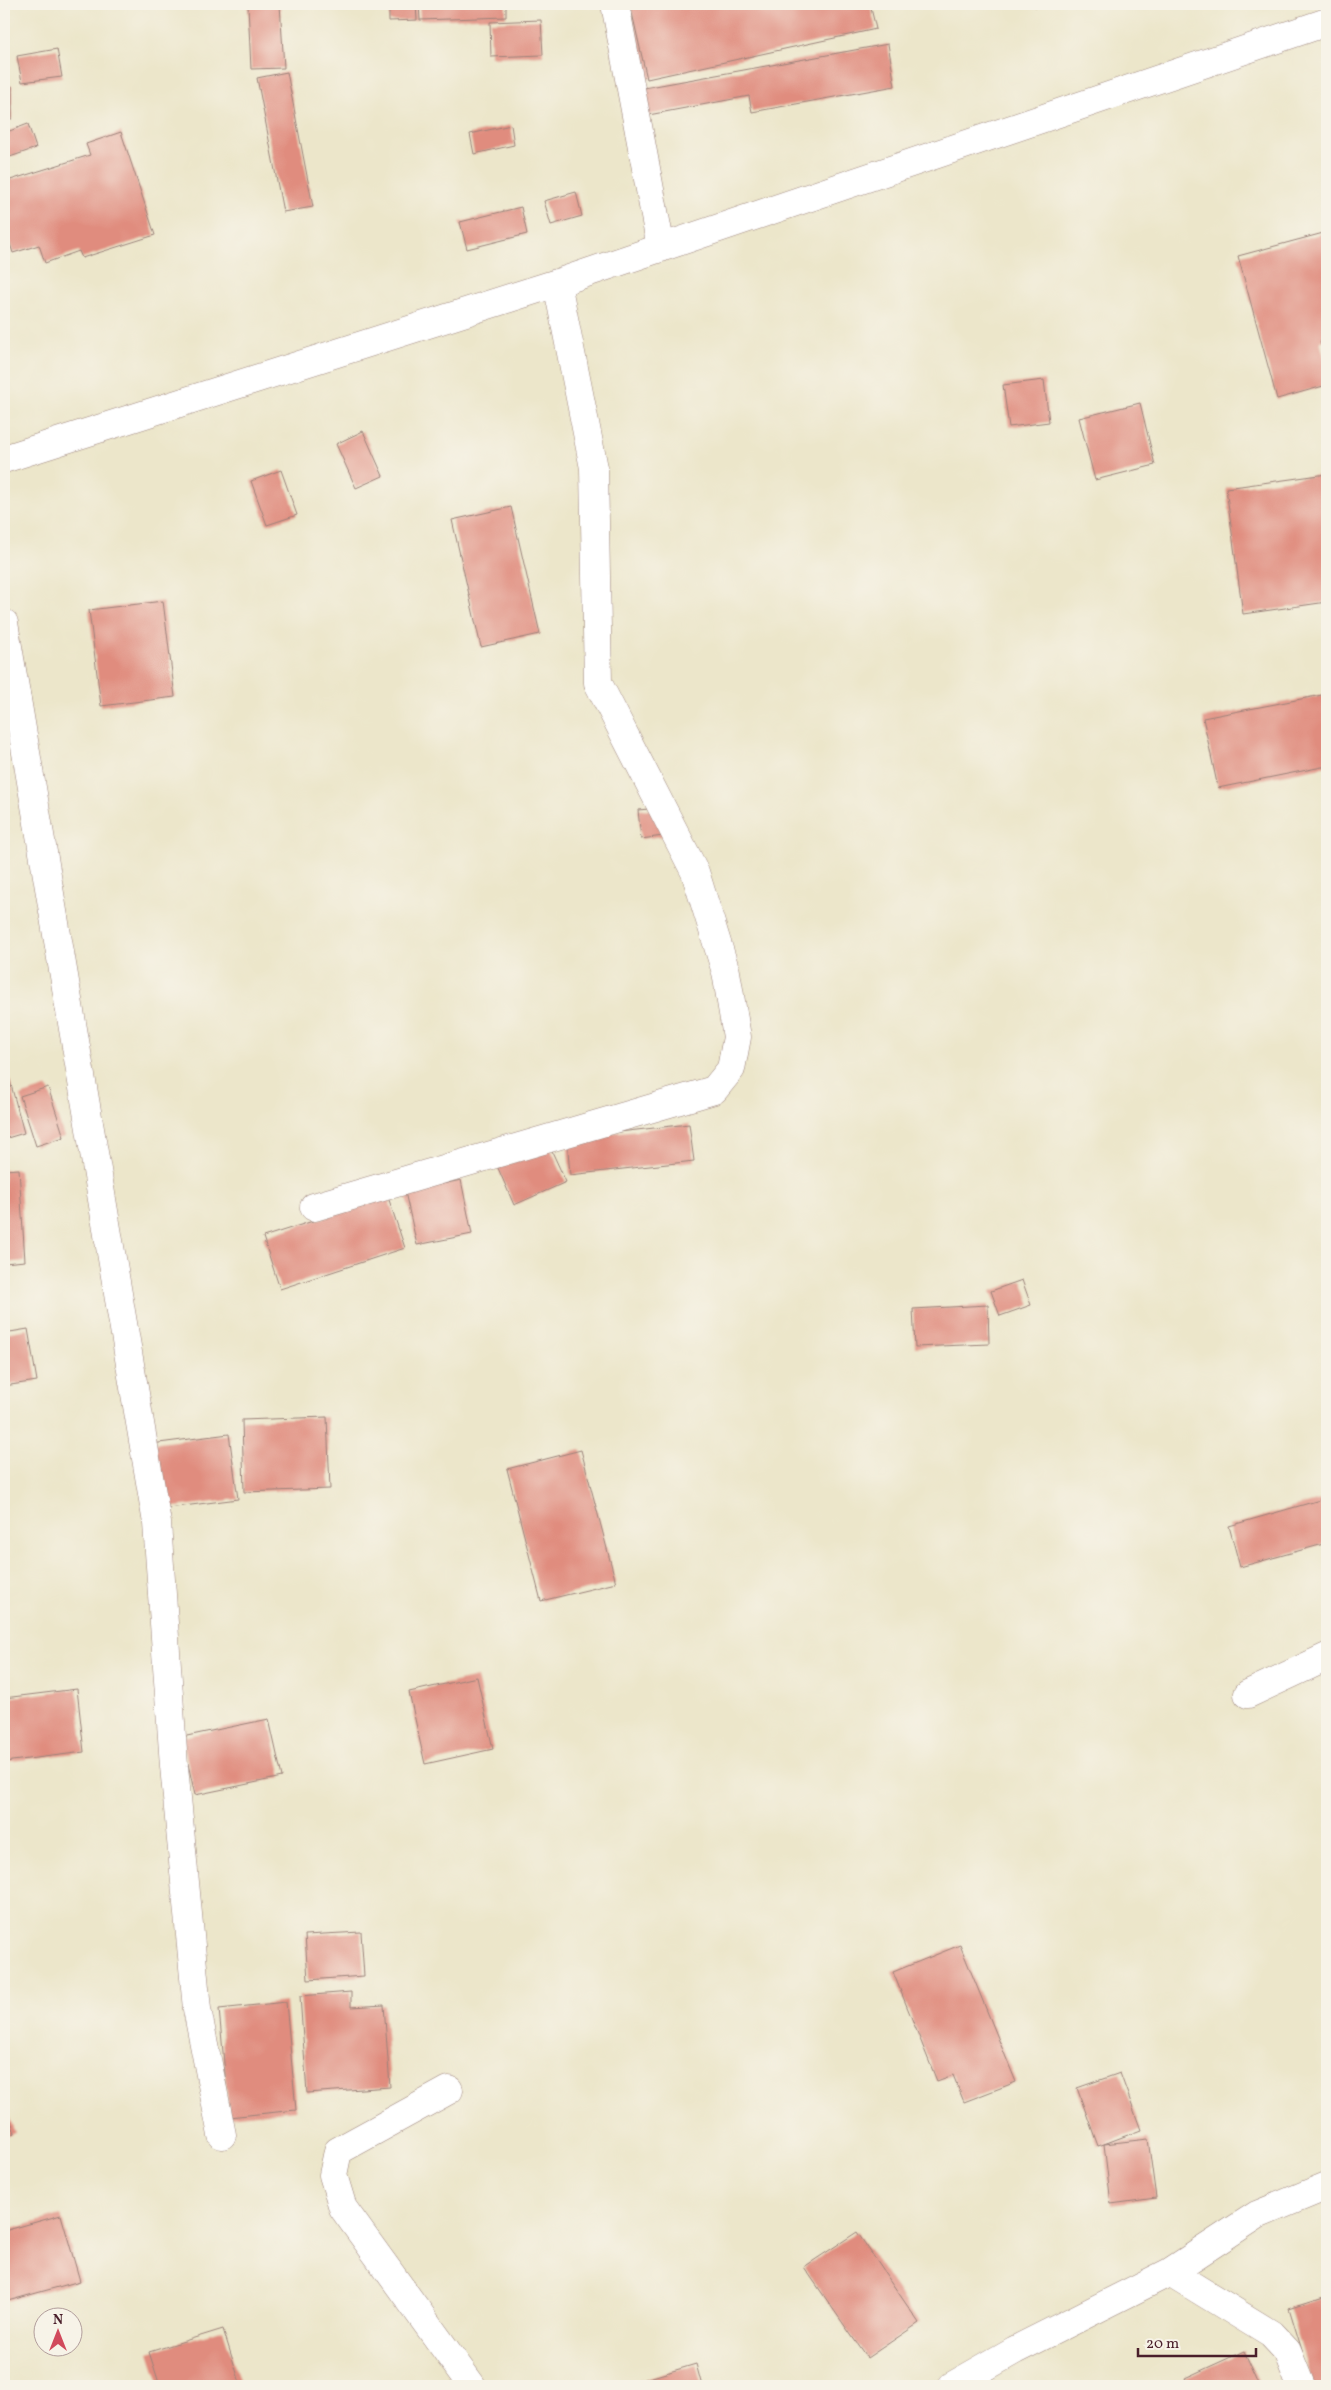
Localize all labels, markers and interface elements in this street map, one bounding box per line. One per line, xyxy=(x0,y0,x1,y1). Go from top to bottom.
north arrow xyxy=(32,2308,82,2358)
text: N xyxy=(53,2311,63,2330)
scale bar xyxy=(1138,2325,1256,2357)
text: 20 m xyxy=(1146,2334,1179,2355)

